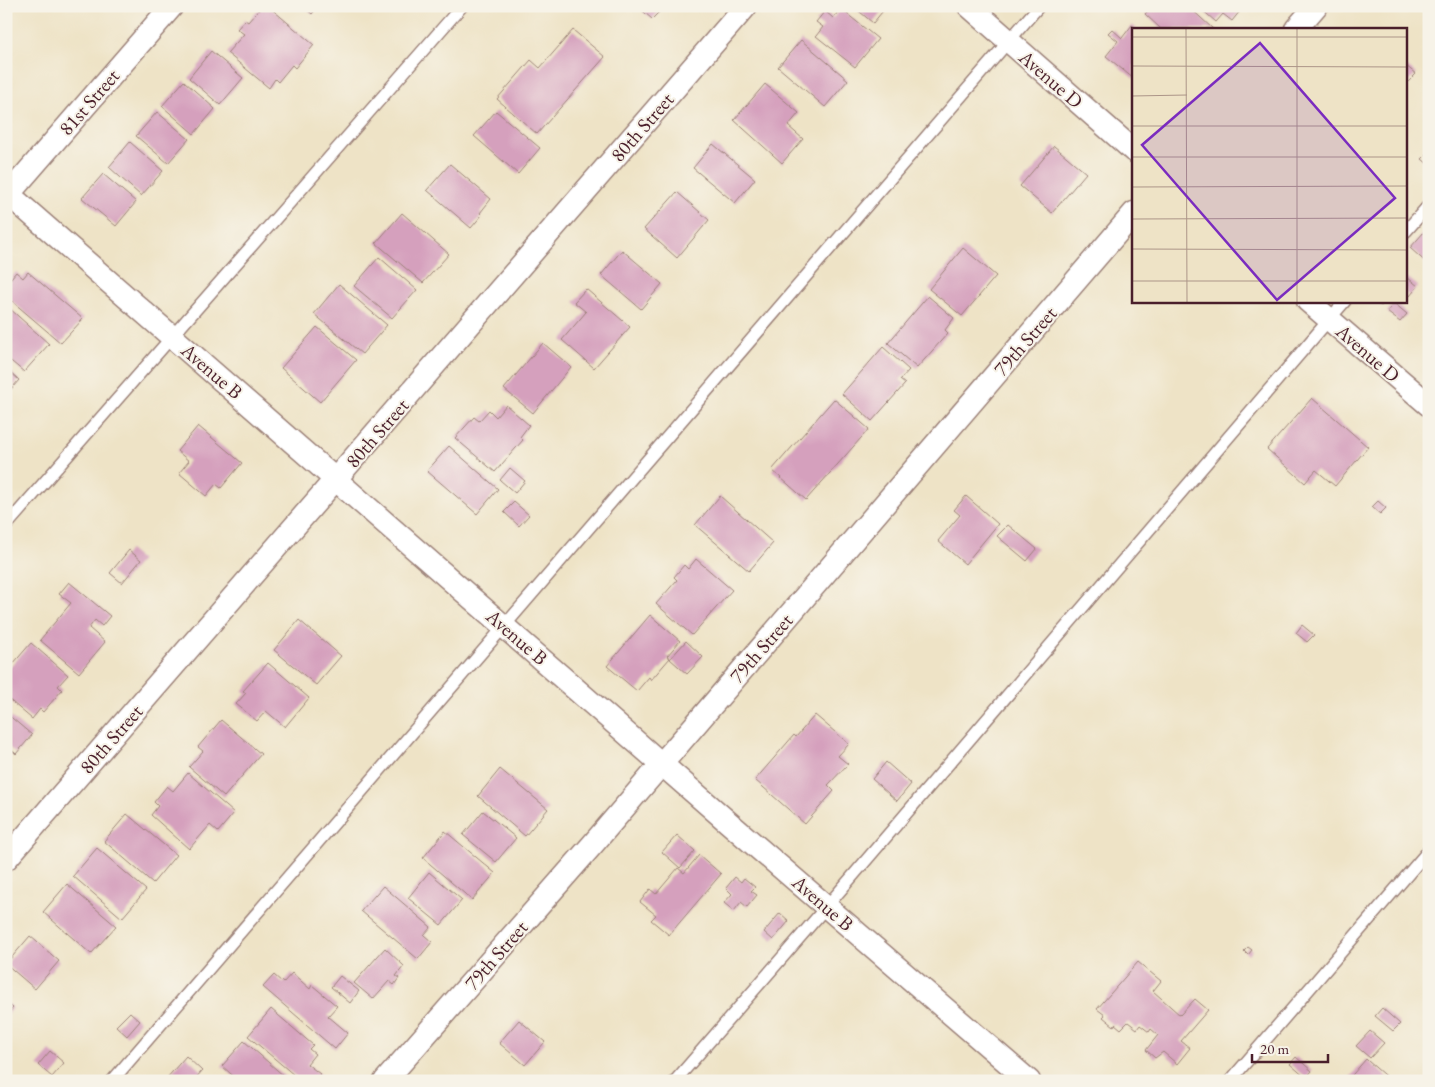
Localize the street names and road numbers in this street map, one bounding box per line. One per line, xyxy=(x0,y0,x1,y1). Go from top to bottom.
street label: Avenue D xyxy=(1013,43,1088,114)
street label: 81st Street xyxy=(53,63,125,141)
street label: 80th Street xyxy=(605,86,680,167)
street label: 79th Street xyxy=(988,300,1063,381)
street label: Avenue D xyxy=(1330,317,1405,388)
street label: Avenue B xyxy=(175,337,248,405)
street label: 80th Street xyxy=(340,392,415,473)
street label: Avenue B xyxy=(480,603,553,671)
street label: 79th Street xyxy=(724,607,799,688)
street label: 80th Street xyxy=(74,698,149,779)
street label: Avenue B xyxy=(786,869,859,937)
street label: 79th Street xyxy=(459,914,534,995)

